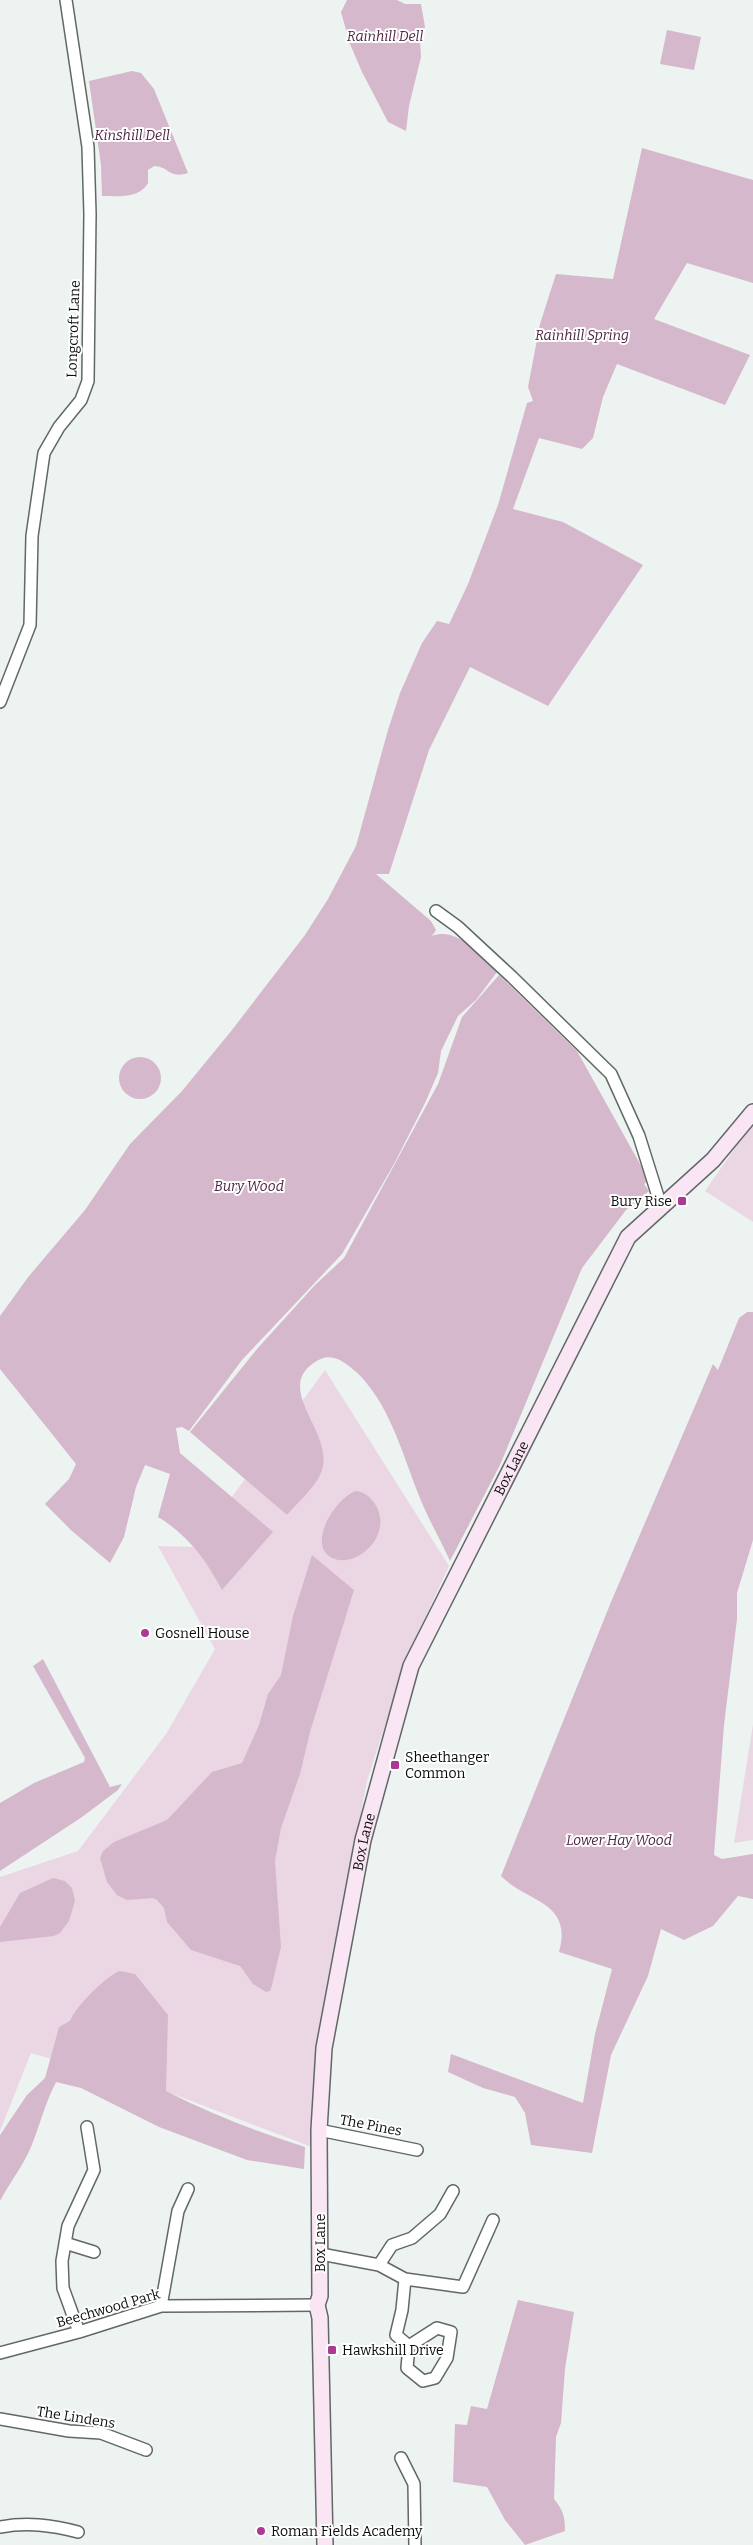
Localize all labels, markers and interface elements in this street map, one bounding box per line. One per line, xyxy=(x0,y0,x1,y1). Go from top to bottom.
park label: Rainhill Dell xyxy=(347,28,423,45)
park label: Kinshill Dell xyxy=(94,127,170,144)
street label: Longcroft Lane xyxy=(63,280,84,378)
park label: Rainhill Spring xyxy=(535,327,629,344)
park label: Bury Wood xyxy=(214,1178,284,1195)
place label: Bury Rise xyxy=(610,1193,672,1210)
marker: Bury Rise xyxy=(676,1195,688,1207)
street label: Box Lane xyxy=(491,1438,532,1498)
place label: Gosnell House xyxy=(155,1625,249,1642)
marker: Gosnell House xyxy=(139,1627,151,1639)
place label: Sheethanger Common xyxy=(405,1749,489,1782)
marker: Sheethanger Common xyxy=(389,1759,401,1771)
street label: Box Lane xyxy=(349,1811,379,1872)
park label: Lower Hay Wood xyxy=(566,1832,672,1849)
street label: The Pines xyxy=(338,2111,403,2140)
street label: Box Lane xyxy=(312,2214,329,2272)
street label: Beechwood Park xyxy=(54,2286,162,2331)
place label: Hawkshill Drive xyxy=(342,2342,444,2359)
marker: Hawkshill Drive xyxy=(326,2344,338,2356)
street label: The Lindens xyxy=(35,2403,116,2432)
place label: Roman Fields Academy xyxy=(271,2523,423,2540)
marker: Roman Fields Academy xyxy=(255,2525,267,2537)

